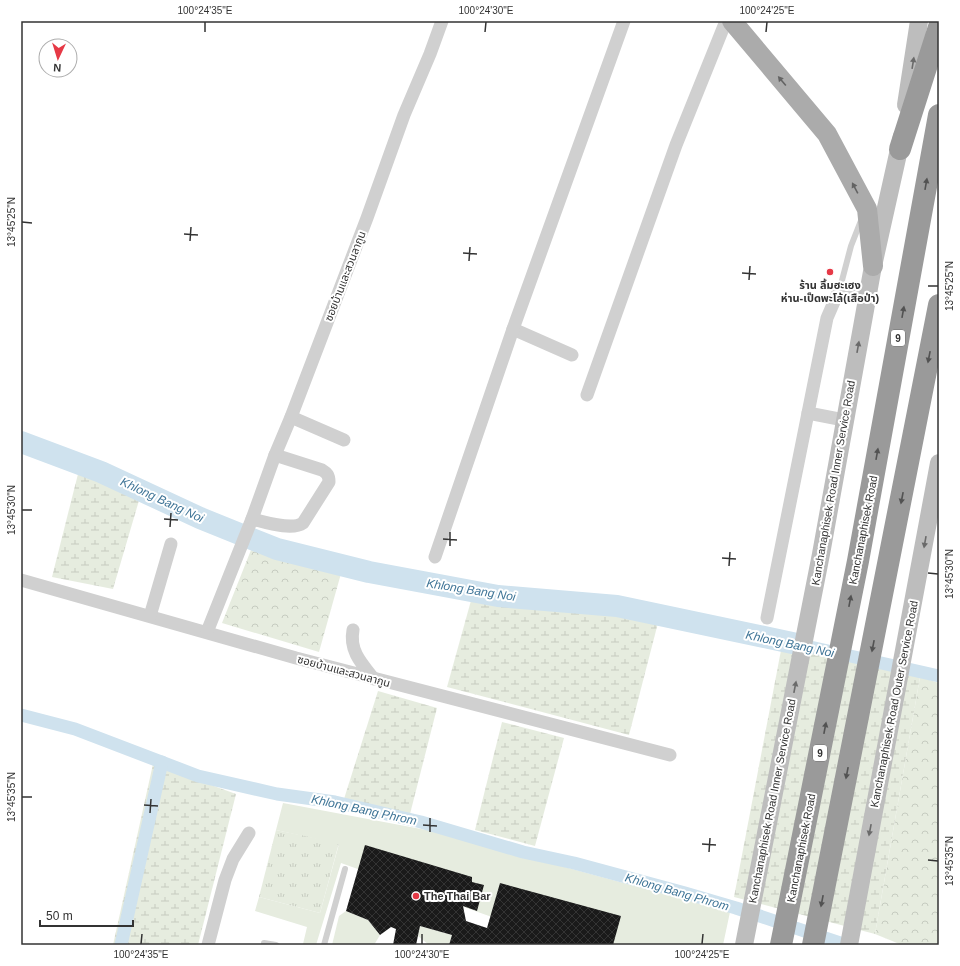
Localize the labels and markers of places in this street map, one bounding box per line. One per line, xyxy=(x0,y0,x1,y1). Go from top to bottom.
marker: ร้าน ลิ้มฮะเฮง ห่าน-เป็ดพะโล้(เสือป่า) xyxy=(825,267,835,277)
place label: ร้าน ลิ้มฮะเฮง ห่าน-เป็ดพะโล้(เสือป่า) xyxy=(781,278,879,304)
place label: The Thai Bar xyxy=(424,890,491,902)
marker: The Thai Bar xyxy=(411,891,421,901)

